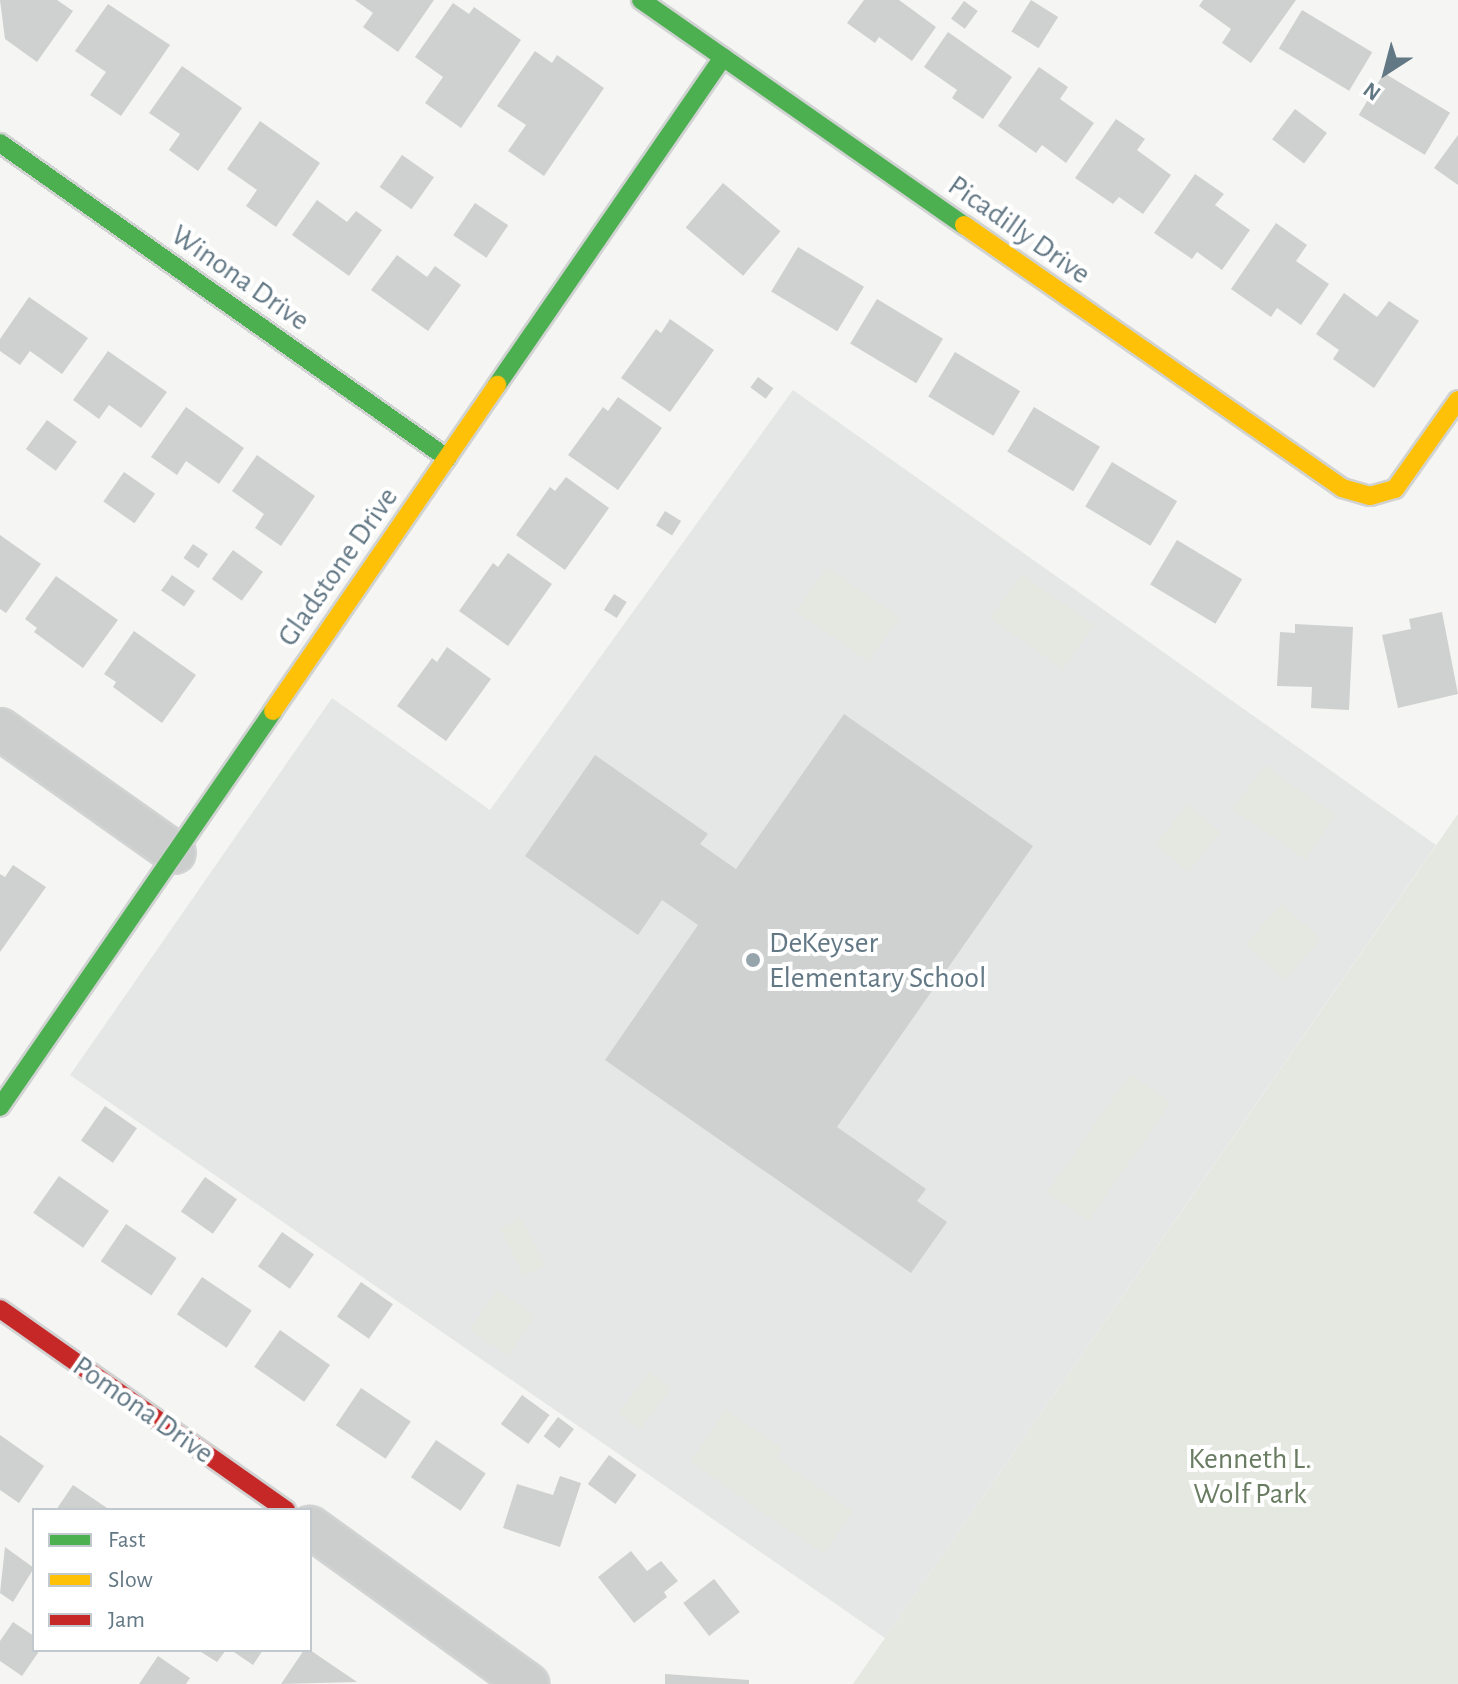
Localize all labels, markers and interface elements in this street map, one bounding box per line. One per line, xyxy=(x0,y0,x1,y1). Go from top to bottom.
north arrow xyxy=(1346,32,1426,112)
text: N xyxy=(1359,78,1385,105)
street label: Picadilly Drive xyxy=(941,168,1097,292)
street label: Winona Drive xyxy=(164,217,316,339)
street label: Gladstone Drive xyxy=(270,481,406,653)
place label: DeKeyser Elementary School xyxy=(769,925,986,996)
marker: DeKeyser Elementary School xyxy=(744,951,762,969)
street label: Pomona Drive xyxy=(66,1348,220,1472)
park label: Kenneth L. Wolf Park xyxy=(1188,1441,1312,1512)
legend xyxy=(32,1508,312,1652)
text: Fast xyxy=(108,1528,145,1552)
text: Slow xyxy=(108,1568,153,1592)
text: Jam xyxy=(108,1608,145,1632)

